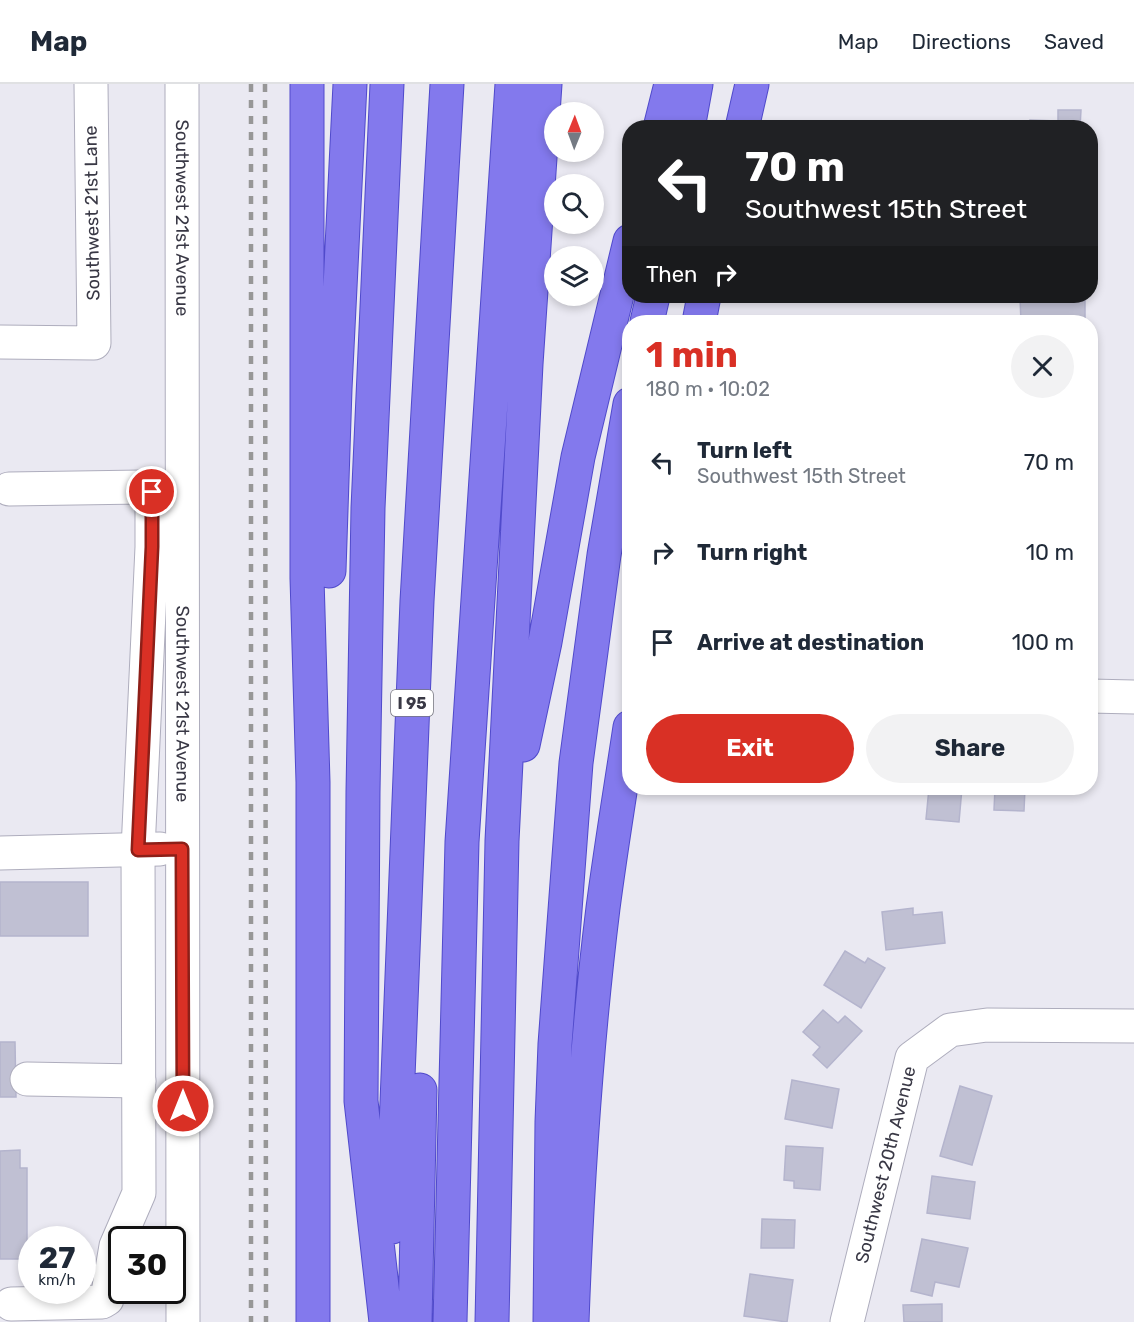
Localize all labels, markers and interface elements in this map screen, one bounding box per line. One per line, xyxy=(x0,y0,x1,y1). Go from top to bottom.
text: Map xyxy=(30,25,87,58)
text: Map xyxy=(838,29,879,54)
text: Directions xyxy=(912,29,1011,54)
text: Saved xyxy=(1044,29,1104,54)
north arrow xyxy=(544,102,604,162)
map controls xyxy=(544,102,604,306)
street label: Southwest 21st Avenue xyxy=(171,120,193,316)
street label: Southwest 21st Lane xyxy=(79,125,105,301)
text: 70 m xyxy=(745,142,845,192)
icon: left xyxy=(646,144,724,222)
button: search xyxy=(544,174,604,234)
text: Southwest 15th Street xyxy=(745,193,1027,225)
button: layers xyxy=(544,246,604,306)
icon: right xyxy=(709,258,742,291)
text: Then xyxy=(646,261,697,288)
text: 1 min xyxy=(646,333,738,376)
button: close xyxy=(1011,335,1074,398)
text: 180 m · 10:02 xyxy=(646,377,770,401)
text: Turn left xyxy=(697,437,792,464)
icon: left xyxy=(646,446,679,479)
text: 70 m xyxy=(1024,449,1074,476)
text: Southwest 15th Street xyxy=(697,464,906,488)
pin xyxy=(126,466,177,517)
icon: arrive xyxy=(135,475,168,508)
icon: right xyxy=(646,536,679,569)
text: Turn right xyxy=(697,539,807,566)
text: 10 m xyxy=(1026,539,1074,566)
street label: Southwest 21st Avenue xyxy=(171,606,194,802)
icon: arrive xyxy=(646,626,679,659)
text: Arrive at destination xyxy=(697,629,924,656)
text: 100 m xyxy=(1012,629,1074,656)
road number: I 95 xyxy=(391,690,433,716)
button: Exit xyxy=(646,714,854,783)
button: Share xyxy=(866,714,1074,783)
street label: Southwest 20th Avenue xyxy=(851,1064,921,1266)
position arrow xyxy=(151,1074,215,1138)
speed limit sign: 30 xyxy=(108,1226,186,1304)
text: 27 xyxy=(39,1240,75,1276)
text: km/h xyxy=(38,1271,76,1289)

